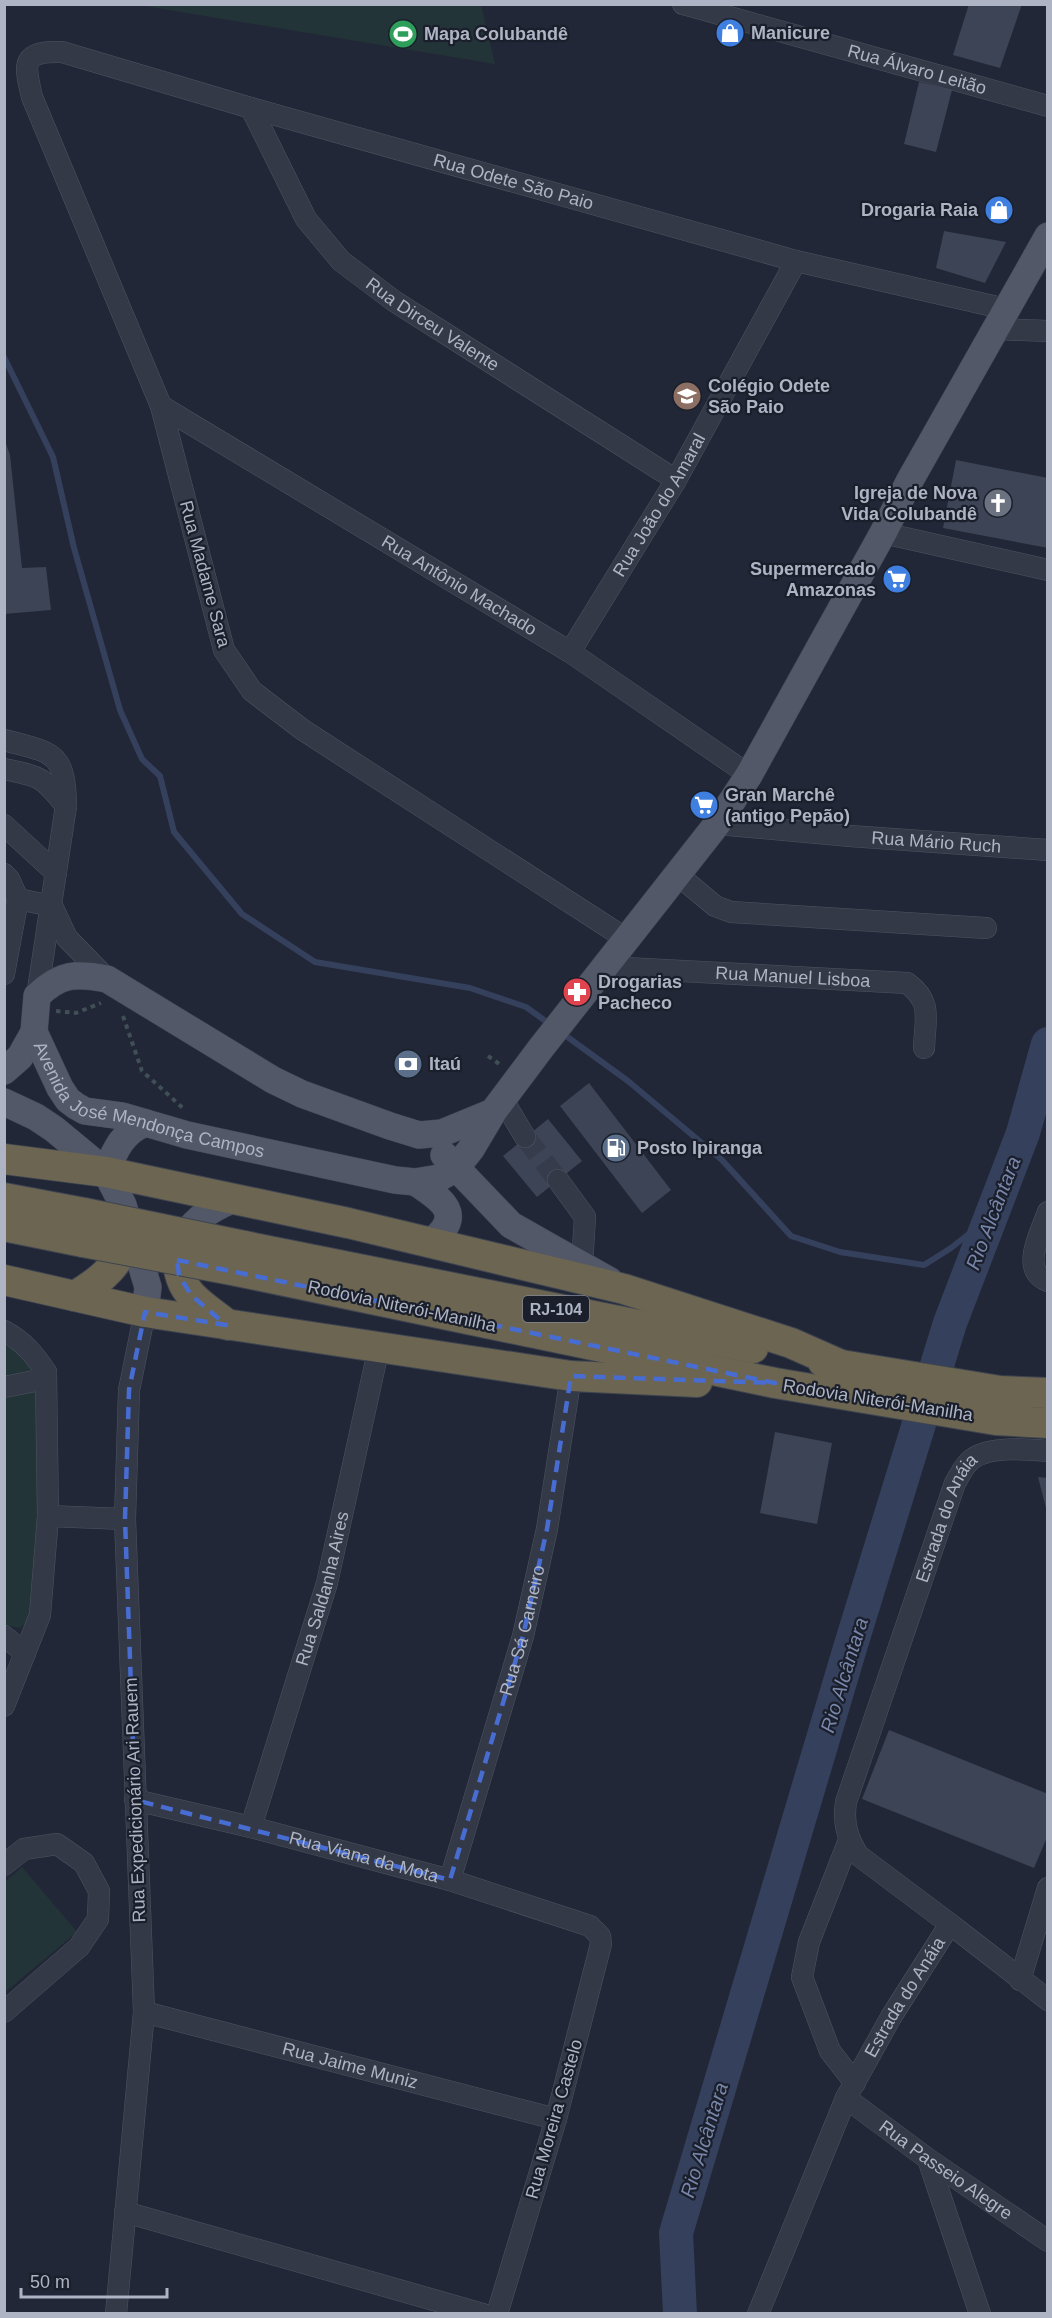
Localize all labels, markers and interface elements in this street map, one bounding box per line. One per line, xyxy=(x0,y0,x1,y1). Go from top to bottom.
shop icon: Manicure xyxy=(714,17,746,49)
sports icon: Mapa Colubandê xyxy=(387,18,419,50)
place label: Manicure xyxy=(751,23,830,43)
place label: Mapa Colubandê xyxy=(424,24,568,44)
street label: Rua Álvaro Leitão xyxy=(845,41,989,98)
street label: Rua Odete São Paio xyxy=(431,150,596,214)
shop icon: Drogaria Raia xyxy=(983,194,1015,226)
place label: Drogaria Raia xyxy=(861,200,979,220)
street label: Rua Dirceu Valente xyxy=(362,274,503,375)
place label: Colégio Odete São Paio xyxy=(708,376,830,417)
school or university icon: Colégio Odete São Paio xyxy=(671,380,703,412)
street label: Rua João do Amaral xyxy=(609,430,710,580)
place label: Igreja de Nova Vida Colubandê xyxy=(841,483,978,524)
church icon: Igreja de Nova Vida Colubandê xyxy=(982,487,1014,519)
street label: Rua Madame Sara xyxy=(176,498,234,651)
street label: Rua Antônio Machado xyxy=(378,531,540,640)
place label: Supermercado Amazonas xyxy=(750,559,876,600)
supermarket icon: Supermercado Amazonas xyxy=(881,563,913,595)
place label: Gran Marchê (antigo Pepão) xyxy=(725,785,850,826)
supermarket icon: Gran Marchê (antigo Pepão) xyxy=(688,789,720,821)
street label: Rua Mário Ruch xyxy=(871,828,1002,857)
street label: Rua Manuel Lisboa xyxy=(715,963,872,991)
place label: Drogarias Pacheco xyxy=(598,972,682,1013)
pharmacy icon: Drogarias Pacheco xyxy=(561,976,593,1008)
street label: Avenida José Mendonça Campos xyxy=(30,1038,266,1161)
bank icon: Itaú xyxy=(392,1048,424,1080)
place label: Itaú xyxy=(429,1054,461,1074)
fuel station icon: Posto Ipiranga xyxy=(600,1132,632,1164)
place label: Posto Ipiranga xyxy=(637,1138,763,1158)
water label: Rio Alcântara xyxy=(961,1153,1025,1273)
street label: Rodovia Niterói-Manilha xyxy=(306,1276,499,1336)
road number: RJ-104 xyxy=(523,1296,589,1322)
street label: Rodovia Niterói-Manilha xyxy=(782,1375,975,1425)
street label: Estrada do Anáia xyxy=(912,1449,982,1585)
street label: Rua Saldanha Aires xyxy=(292,1510,352,1668)
street label: Rua Sá Carneiro xyxy=(496,1563,549,1698)
water label: Rio Alcântara xyxy=(816,1615,872,1735)
street label: Rua Expedicionário Ari Rauem xyxy=(121,1677,149,1923)
street label: Rua Viana da Mota xyxy=(287,1828,442,1887)
street label: Estrada do Anáia xyxy=(861,1933,950,2061)
street label: Rua Moreira Castelo xyxy=(522,2037,586,2201)
street label: Rua Jaime Muniz xyxy=(280,2038,420,2093)
water label: Rio Alcântara xyxy=(676,2080,732,2200)
street label: Rua Passeio Alegre xyxy=(875,2116,1016,2224)
scale bar xyxy=(21,2261,166,2299)
text: 50 m xyxy=(30,2272,70,2292)

